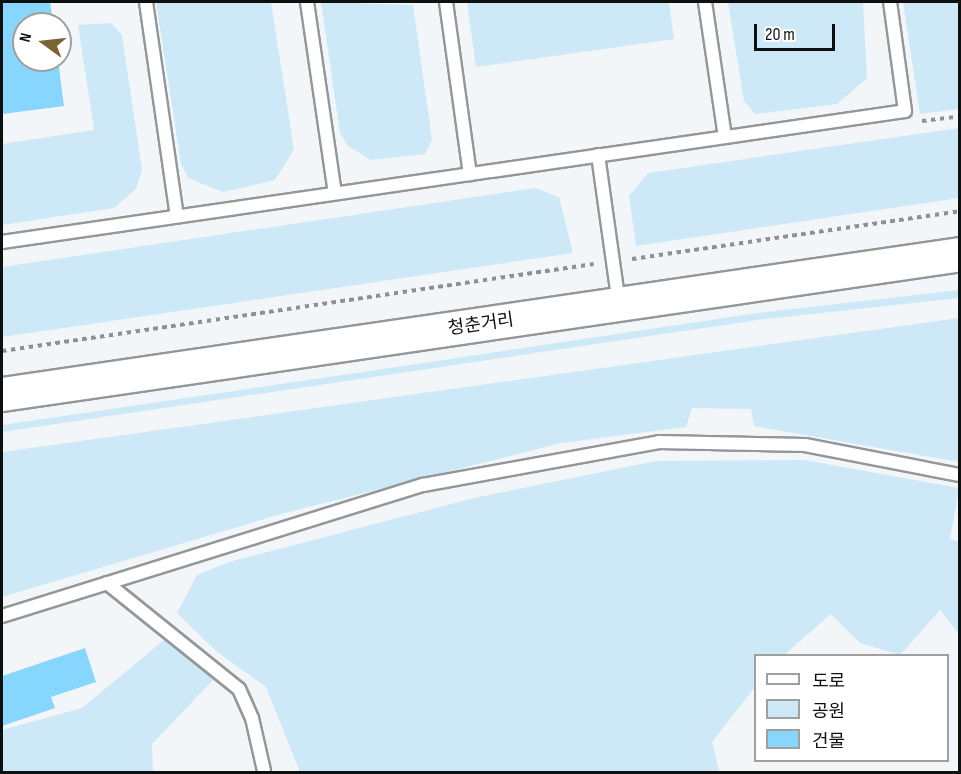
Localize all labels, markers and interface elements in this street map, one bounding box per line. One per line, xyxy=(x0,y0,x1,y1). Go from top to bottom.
north arrow xyxy=(12,12,72,72)
scale bar xyxy=(757,12,838,50)
text: 20 m xyxy=(765,24,795,45)
text: N xyxy=(16,31,36,44)
street label: 청춘거리 xyxy=(447,310,515,340)
legend xyxy=(754,654,949,762)
text: 도로 xyxy=(812,671,845,692)
text: 공원 xyxy=(812,701,845,722)
text: 건물 xyxy=(812,731,845,752)

